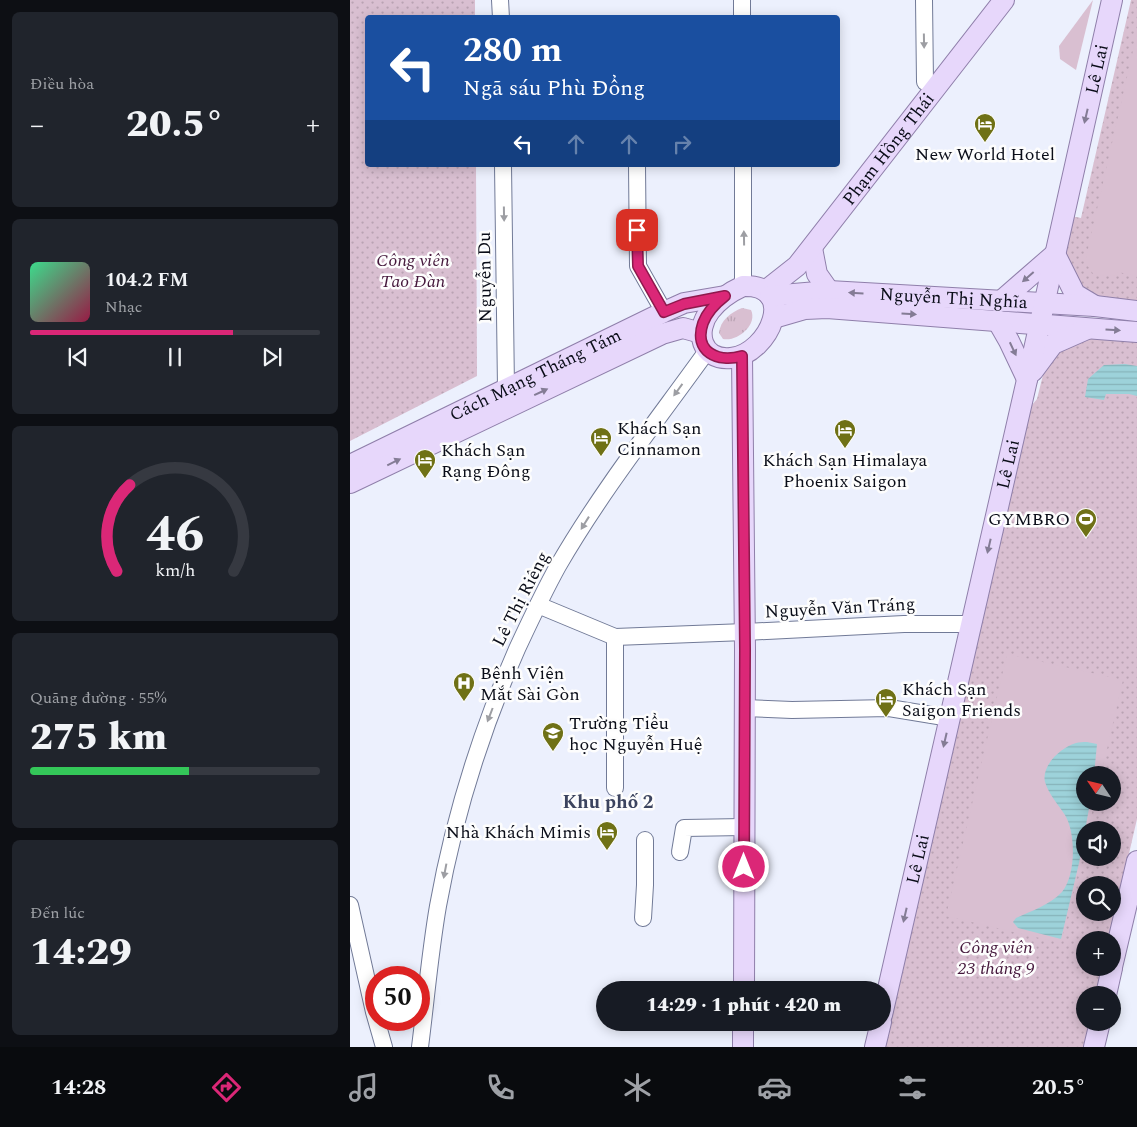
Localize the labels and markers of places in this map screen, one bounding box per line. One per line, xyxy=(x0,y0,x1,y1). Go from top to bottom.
hotel icon: New World Hotel xyxy=(973,112,997,143)
place label: New World Hotel xyxy=(915,141,1055,168)
pin xyxy=(616,209,658,251)
place label: Khách Sạn Cinnamon xyxy=(617,415,702,463)
hotel icon: Khách Sạn Himalaya Phoenix Saigon xyxy=(833,418,857,449)
hotel icon: Khách Sạn Cinnamon xyxy=(589,426,613,457)
place label: Khách Sạn Rạng Đông xyxy=(441,437,530,485)
place label: Khách Sạn Himalaya Phoenix Saigon xyxy=(763,447,928,495)
hotel icon: Khách Sạn Rạng Đông xyxy=(413,448,437,479)
place label: GYMBRO xyxy=(988,506,1070,533)
sports icon: GYMBRO xyxy=(1074,507,1098,538)
place label: Bệnh Viện Mắt Sài Gòn xyxy=(480,660,580,708)
hospital icon: Bệnh Viện Mắt Sài Gòn xyxy=(452,671,476,702)
place label: Khách Sạn Saigon Friends xyxy=(902,676,1021,724)
hotel icon: Khách Sạn Saigon Friends xyxy=(874,687,898,718)
place label: Trường Tiểu học Nguyễn Huệ xyxy=(569,710,702,758)
school or university icon: Trường Tiểu học Nguyễn Huệ xyxy=(541,721,565,752)
place label: Nhà Khách Mimis xyxy=(446,819,591,846)
hotel icon: Nhà Khách Mimis xyxy=(595,820,619,851)

